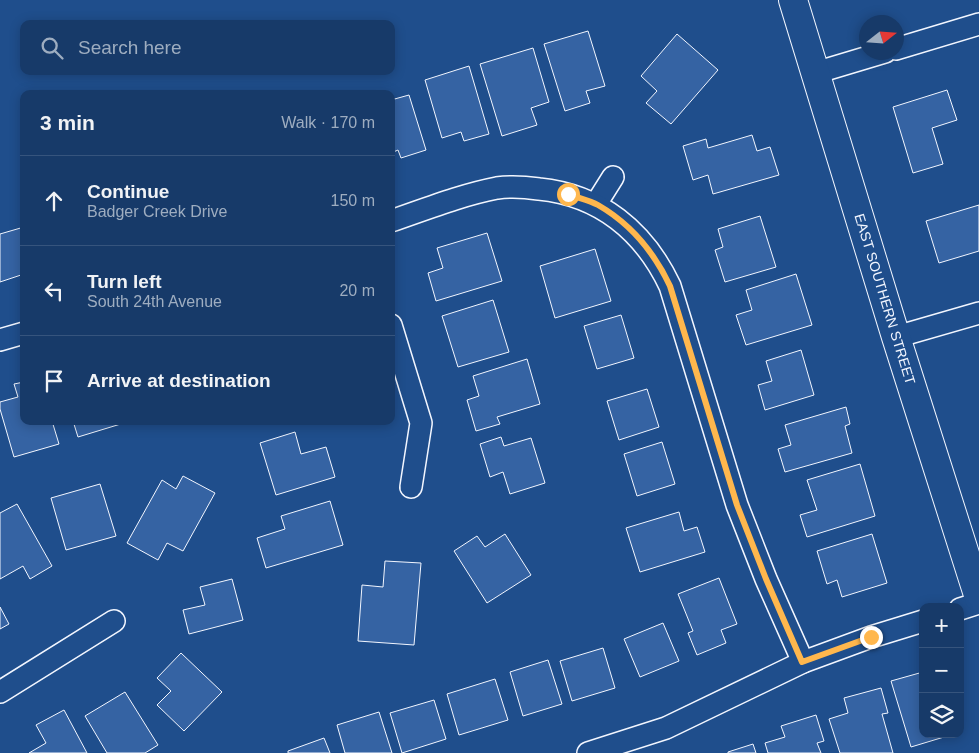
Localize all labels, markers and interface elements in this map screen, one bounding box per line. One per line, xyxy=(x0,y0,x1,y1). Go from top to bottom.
north arrow xyxy=(859,15,904,60)
search box xyxy=(20,20,395,75)
icon: search xyxy=(38,34,66,62)
text: Search here xyxy=(78,37,182,58)
text: 3 min xyxy=(40,111,95,134)
text: Walk · 170 m xyxy=(281,114,375,131)
text: Continue xyxy=(87,181,169,202)
route start xyxy=(557,183,580,206)
icon: ahead xyxy=(40,187,68,215)
text: 150 m xyxy=(331,192,375,209)
text: Badger Creek Drive xyxy=(87,203,228,220)
street label: EAST SOUTHERN STREET xyxy=(851,212,919,387)
text: Turn left xyxy=(87,271,162,292)
icon: left xyxy=(40,277,68,305)
text: 20 m xyxy=(339,282,375,299)
text: South 24th Avenue xyxy=(87,293,222,310)
icon: arrive xyxy=(40,367,68,395)
text: Arrive at destination xyxy=(87,370,271,391)
map controls xyxy=(919,603,964,738)
button: + xyxy=(919,603,964,648)
route end xyxy=(860,626,883,649)
button: − xyxy=(919,648,964,693)
button: layers xyxy=(919,693,964,738)

